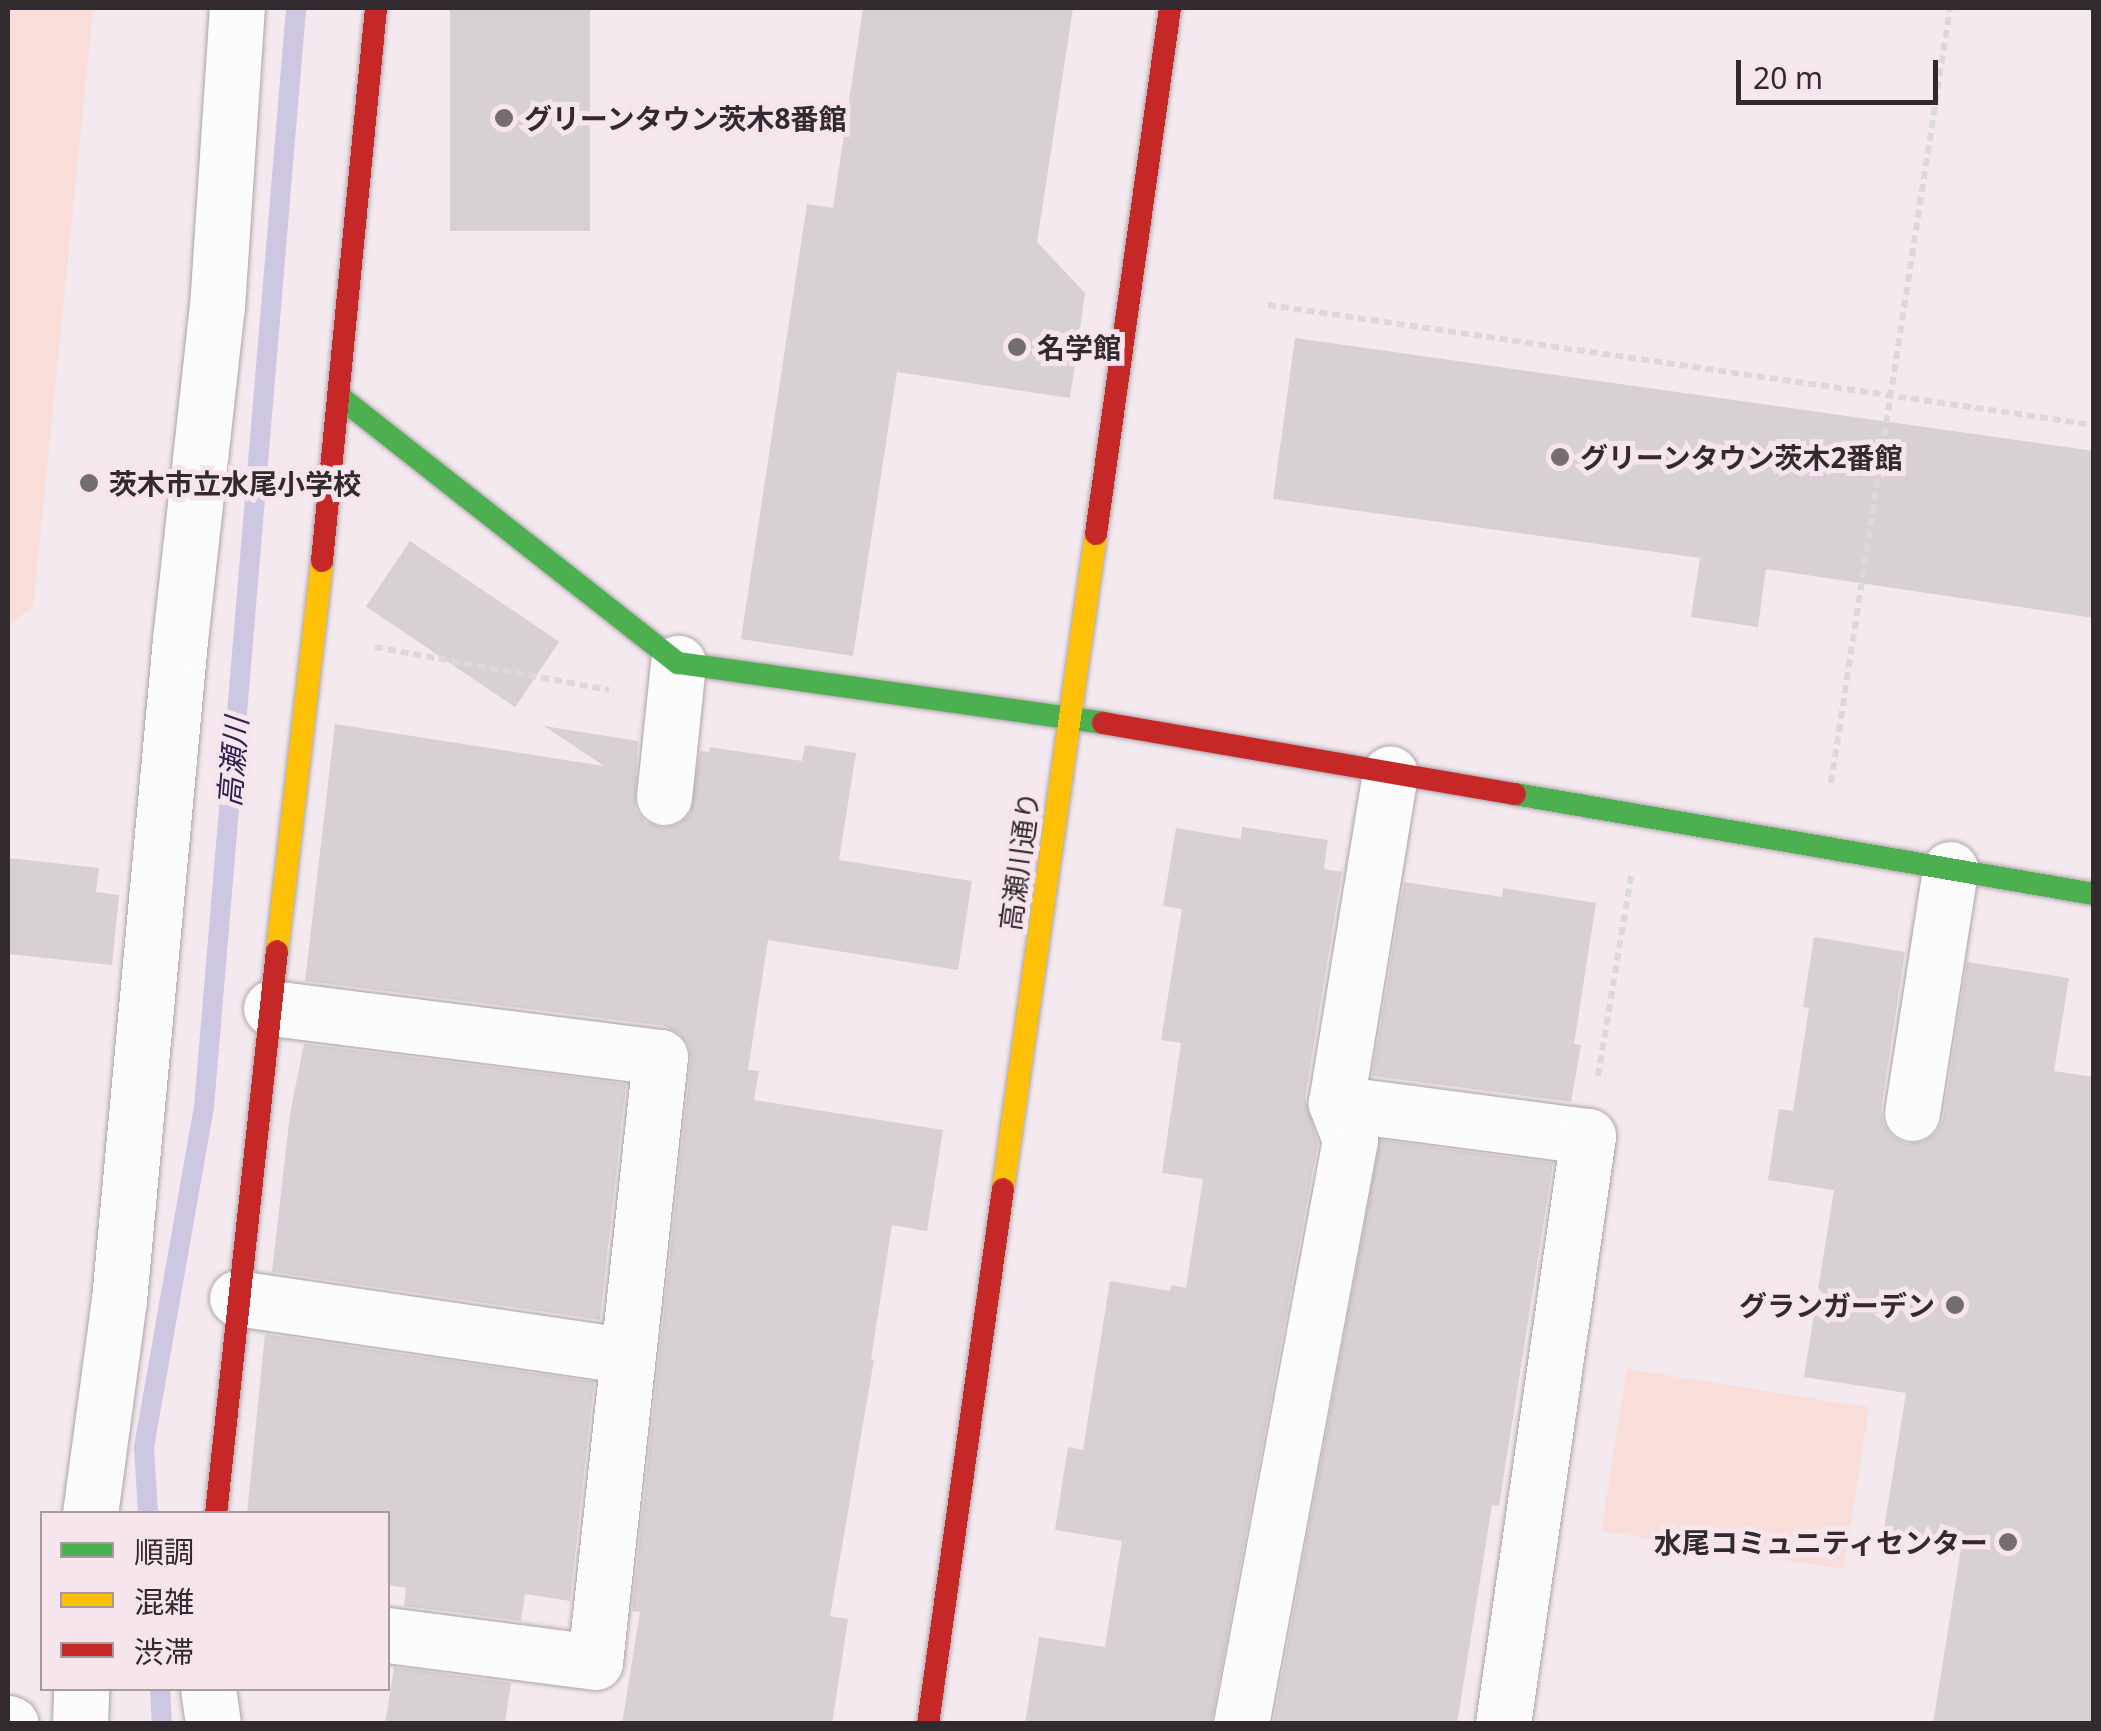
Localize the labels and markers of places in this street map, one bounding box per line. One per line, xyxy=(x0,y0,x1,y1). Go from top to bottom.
place label: グリーンタウン茨木8番館 xyxy=(524,101,848,135)
marker: グリーンタウン茨木8番館 xyxy=(493,107,515,129)
place label: 名学館 xyxy=(1037,330,1121,364)
marker: 名学館 xyxy=(1006,336,1028,358)
place label: グリーンタウン茨木2番館 xyxy=(1580,440,1904,474)
marker: グリーンタウン茨木2番館 xyxy=(1549,446,1571,468)
place label: 茨木市立水尾小学校 xyxy=(109,466,361,500)
marker: 茨木市立水尾小学校 xyxy=(78,472,100,494)
place label: グランガーデン xyxy=(1739,1288,1935,1322)
marker: グランガーデン xyxy=(1944,1294,1966,1316)
place label: 水尾コミュニティセンター xyxy=(1652,1525,1988,1559)
marker: 水尾コミュニティセンター xyxy=(1997,1531,2019,1553)

